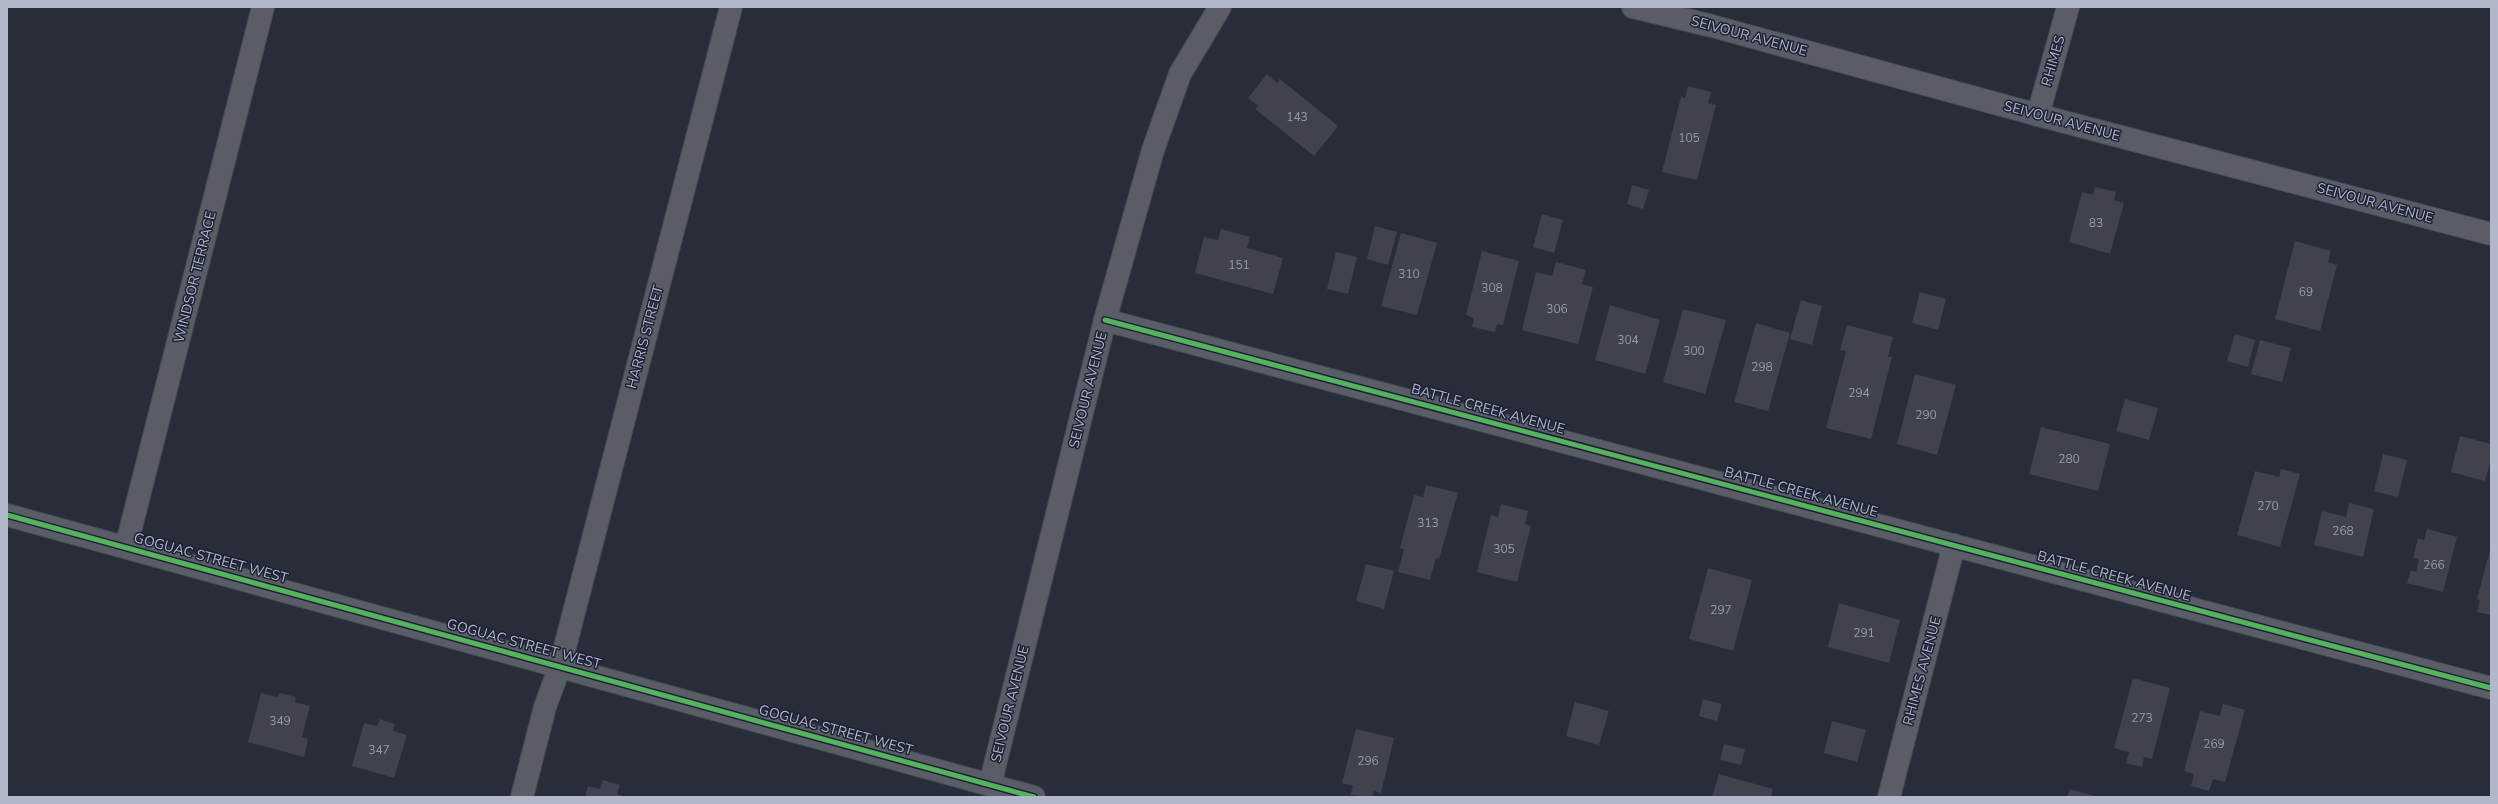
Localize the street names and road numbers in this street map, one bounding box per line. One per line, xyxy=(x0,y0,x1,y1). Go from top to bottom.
street label: SEIVOUR AVENUE xyxy=(1689,11,1809,61)
street label: RHIMES xyxy=(2037,33,2069,89)
street label: SEIVOUR AVENUE xyxy=(2002,96,2122,146)
street label: SEIVOUR AVENUE xyxy=(2315,178,2435,228)
street label: WINDSOR TERRACE xyxy=(169,209,221,345)
street label: HARRIS STREET xyxy=(622,283,668,391)
street label: SEIVOUR AVENUE xyxy=(1064,330,1112,450)
street label: BATTLE CREEK AVENUE xyxy=(1409,379,1567,439)
street label: BATTLE CREEK AVENUE xyxy=(1722,462,1880,522)
street label: GOGUAC STREET WEST xyxy=(132,528,291,588)
street label: BATTLE CREEK AVENUE xyxy=(2035,546,2193,606)
street label: GOGUAC STREET WEST xyxy=(445,614,604,674)
street label: RHIMES AVENUE xyxy=(1898,615,1946,727)
street label: SEIVOUR AVENUE xyxy=(986,644,1034,764)
street label: GOGUAC STREET WEST xyxy=(757,700,916,760)

